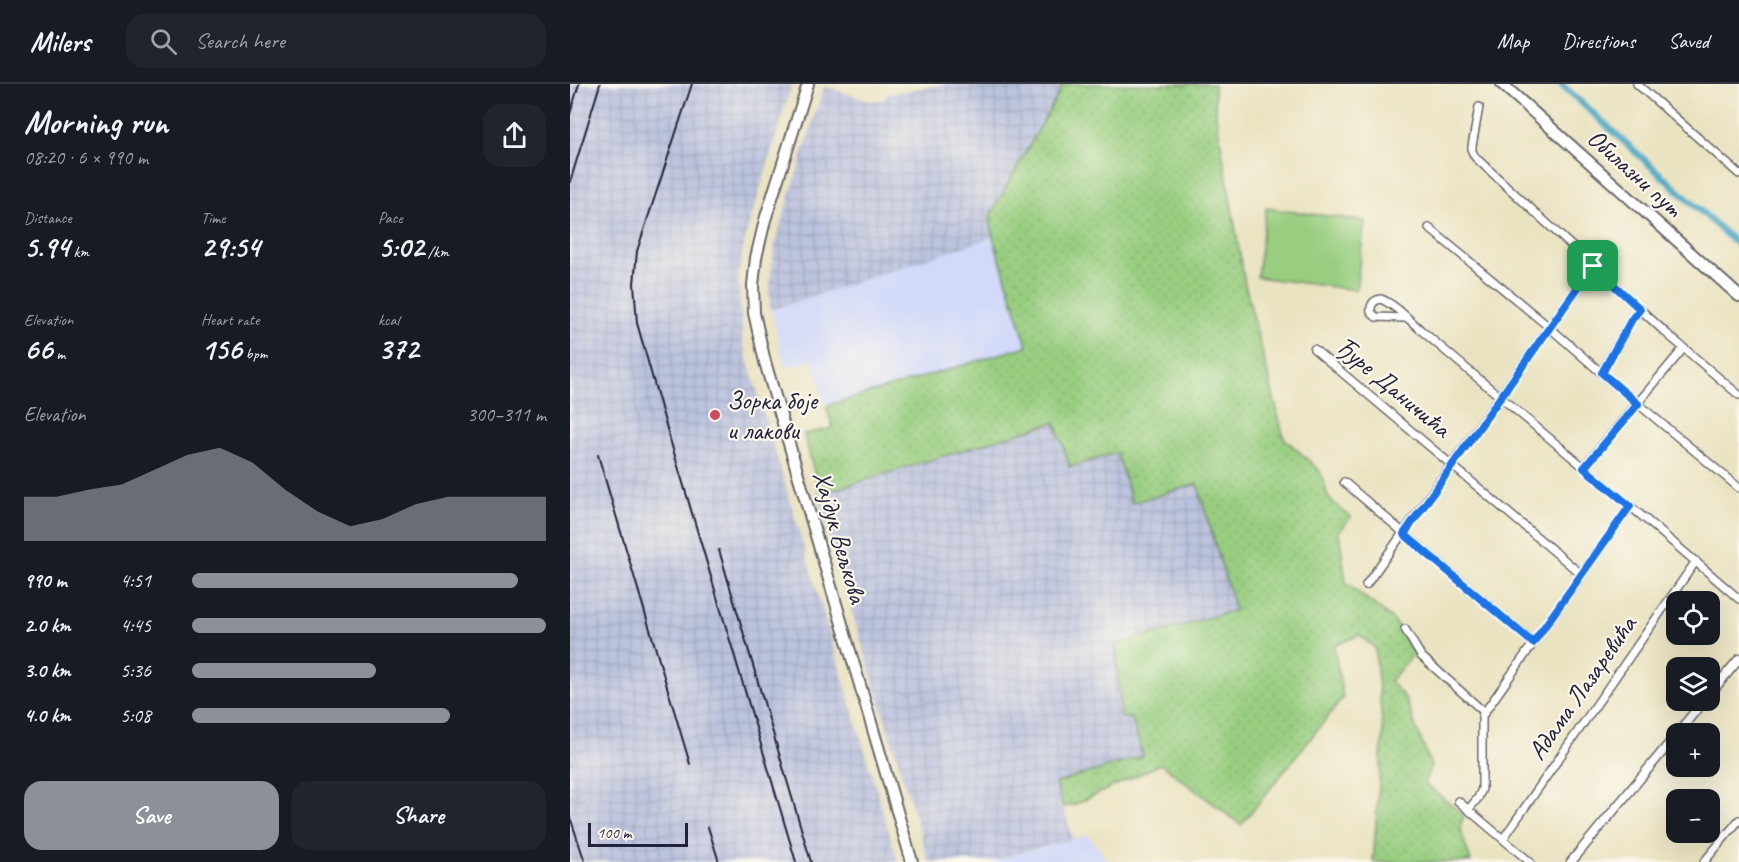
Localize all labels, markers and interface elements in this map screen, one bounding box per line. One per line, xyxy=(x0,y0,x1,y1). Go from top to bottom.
search box xyxy=(126,14,546,68)
text: Milers xyxy=(30,24,90,59)
icon: search xyxy=(147,25,180,58)
text: Search here xyxy=(195,27,285,55)
text: Map xyxy=(1497,28,1529,54)
text: Directions xyxy=(1562,28,1635,54)
text: Saved xyxy=(1668,28,1709,54)
text: Morning run xyxy=(24,101,168,143)
button: share xyxy=(483,104,546,167)
street label: Обилазни пут xyxy=(1580,122,1691,225)
text: 08:20 · 6 × 990 m xyxy=(24,145,148,170)
text: Distance xyxy=(24,208,72,228)
text: Time xyxy=(201,208,225,228)
text: Pace xyxy=(378,208,403,228)
text: 5.94 xyxy=(24,228,70,266)
text: 29:54 xyxy=(201,228,260,266)
text: 5:02 xyxy=(378,228,424,266)
pin xyxy=(1567,240,1618,291)
text: km xyxy=(70,242,89,262)
text: /km xyxy=(424,242,449,262)
icon: arrive xyxy=(1576,249,1609,282)
text: Elevation xyxy=(24,310,73,330)
text: Heart rate xyxy=(201,310,259,330)
text: kcal xyxy=(378,310,399,330)
street label: Ђуре Даничића xyxy=(1329,329,1459,446)
text: 66 xyxy=(24,330,52,368)
text: 156 xyxy=(201,330,242,368)
text: 372 xyxy=(378,330,418,368)
text: m xyxy=(52,344,65,364)
text: bpm xyxy=(242,344,268,364)
place label: Зорка боје и лакови xyxy=(727,384,819,447)
text: Elevation xyxy=(24,402,86,427)
text: 300–311 m xyxy=(467,402,546,427)
marker: Зорка боје и лакови xyxy=(708,408,722,422)
street label: Хајдук Вељкова xyxy=(805,467,875,608)
text: 990 m xyxy=(24,568,67,593)
text: 4:51 xyxy=(120,568,151,593)
map controls xyxy=(1666,591,1720,843)
button: locate xyxy=(1666,591,1720,645)
street label: Адама Лазаревића xyxy=(1520,608,1645,766)
text: 2.0 km xyxy=(24,613,71,638)
text: 4:45 xyxy=(120,613,151,638)
button: layers xyxy=(1666,657,1720,711)
text: 3.0 km xyxy=(24,658,71,683)
text: 5:36 xyxy=(120,658,151,683)
text: 4.0 km xyxy=(24,703,71,728)
text: 5:08 xyxy=(120,703,151,728)
button: + xyxy=(1666,723,1720,777)
button: Save xyxy=(24,781,279,850)
button: Share xyxy=(291,781,546,850)
button: − xyxy=(1666,789,1720,843)
scale bar xyxy=(588,820,688,848)
text: 100 m xyxy=(597,823,631,843)

